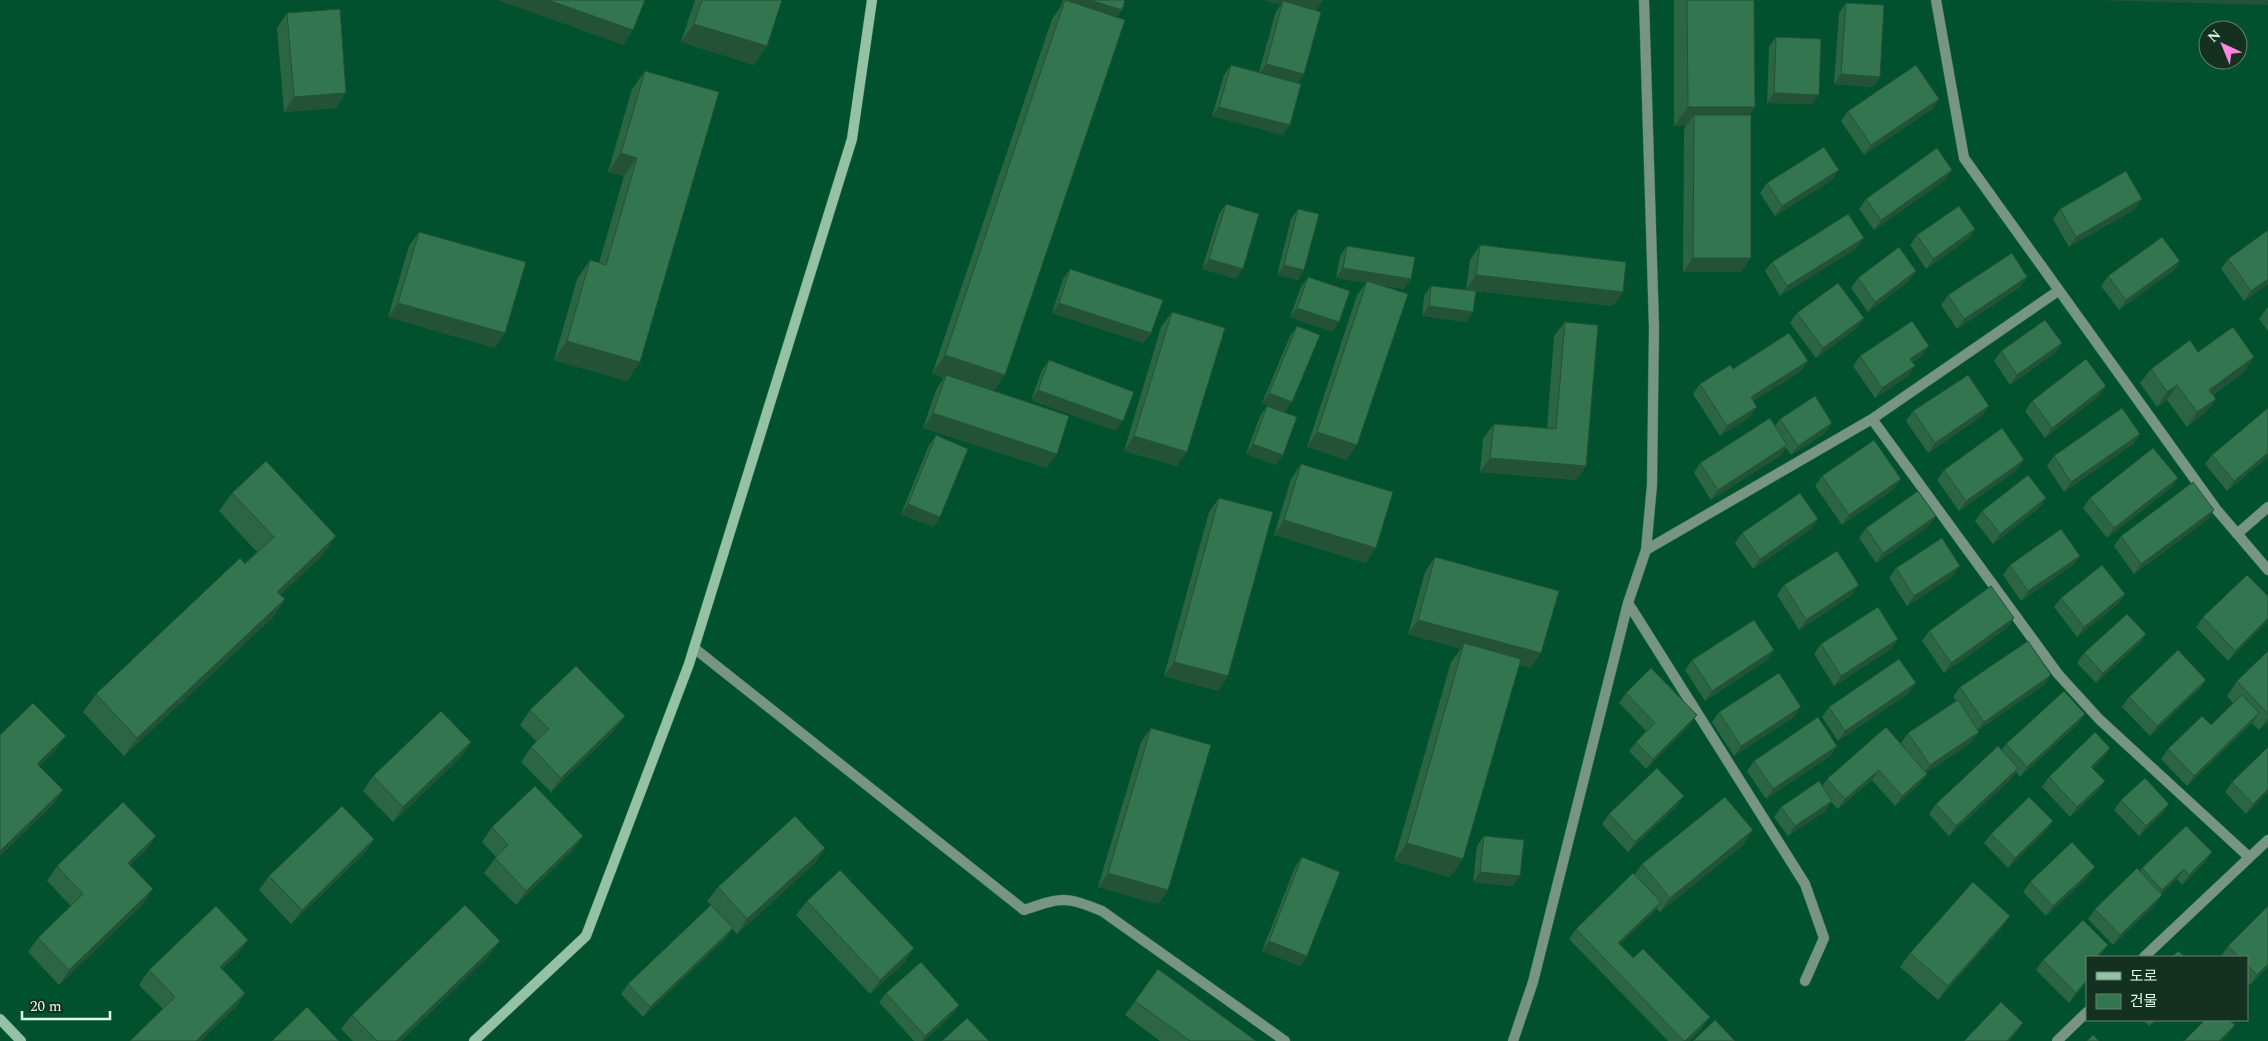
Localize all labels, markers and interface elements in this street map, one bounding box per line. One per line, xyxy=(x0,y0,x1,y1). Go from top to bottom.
north arrow xyxy=(2198,20,2248,70)
text: N xyxy=(2203,24,2226,48)
legend xyxy=(2086,956,2248,1021)
text: 도로 xyxy=(2130,965,2158,988)
scale bar xyxy=(22,988,110,1020)
text: 건물 xyxy=(2130,990,2158,1013)
text: 20 m xyxy=(30,995,62,1018)

